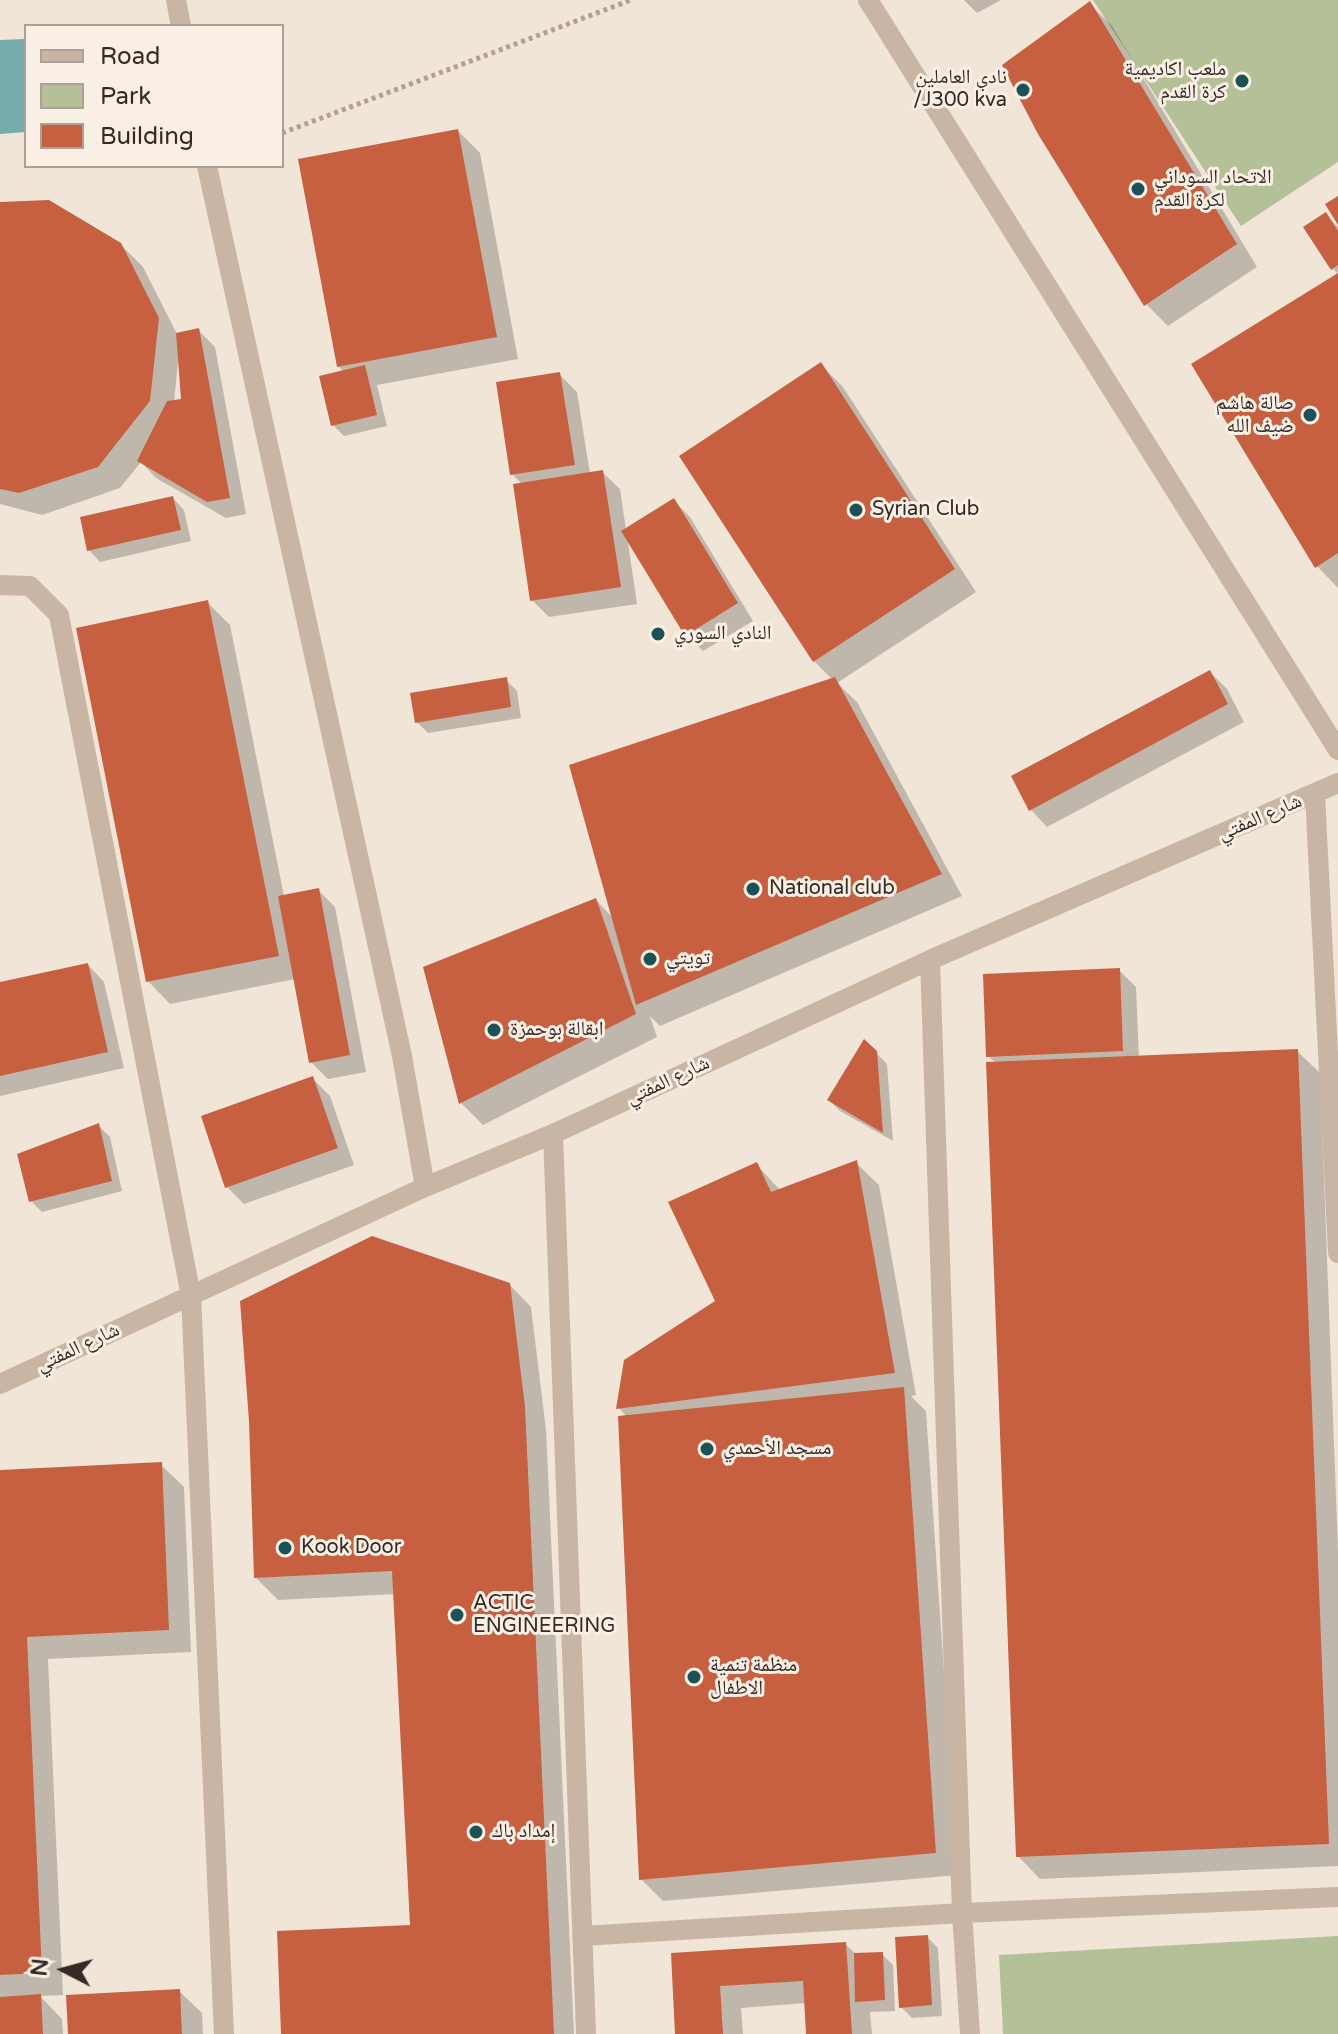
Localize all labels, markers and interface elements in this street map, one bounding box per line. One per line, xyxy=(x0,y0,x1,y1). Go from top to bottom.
legend xyxy=(24,24,284,168)
text: Road xyxy=(100,42,160,71)
place label: ملعب اكاديمية كرة القدم xyxy=(1124,58,1226,105)
place label: نادي العاملين /J300 kva xyxy=(913,66,1007,113)
marker: ملعب اكاديمية كرة القدم xyxy=(1233,72,1251,90)
marker: نادي العاملين /J300 kva xyxy=(1014,81,1032,99)
text: Park xyxy=(100,82,151,111)
text: Building xyxy=(100,122,194,151)
place label: الاتحاد السوداني لكرة القدم xyxy=(1154,166,1272,213)
marker: الاتحاد السوداني لكرة القدم xyxy=(1129,180,1147,198)
place label: صالة هاشم ضيف الله xyxy=(1216,392,1294,439)
marker: صالة هاشم ضيف الله xyxy=(1301,406,1319,424)
place label: Syrian Club xyxy=(872,498,979,522)
marker: Syrian Club xyxy=(847,501,865,519)
place label: النادي السوري xyxy=(674,622,771,646)
marker: النادي السوري xyxy=(649,625,667,643)
street label: شارع المفتي xyxy=(1214,790,1306,846)
place label: National club xyxy=(769,877,895,901)
marker: National club xyxy=(744,880,762,898)
place label: تويتي xyxy=(666,947,710,971)
marker: تويتي xyxy=(641,950,659,968)
place label: ابقالة بوحمزة xyxy=(510,1018,604,1042)
marker: ابقالة بوحمزة xyxy=(485,1021,503,1039)
street label: شارع المفتي xyxy=(623,1051,713,1111)
street label: شارع المفتي xyxy=(33,1318,123,1378)
place label: مسجد الأحمدي xyxy=(723,1437,831,1461)
marker: مسجد الأحمدي xyxy=(698,1440,716,1458)
place label: Kook Door xyxy=(301,1536,401,1560)
marker: Kook Door xyxy=(276,1539,294,1557)
place label: ACTIC ENGINEERING xyxy=(473,1592,615,1639)
marker: ACTIC ENGINEERING xyxy=(448,1606,466,1624)
place label: منظمة تنمية الاطفال xyxy=(710,1654,797,1701)
marker: منظمة تنمية الاطفال xyxy=(685,1668,703,1686)
place label: إمداد باك xyxy=(492,1820,555,1844)
marker: إمداد باك xyxy=(467,1823,485,1841)
north arrow xyxy=(24,1930,104,2010)
text: N xyxy=(26,1957,54,1978)

